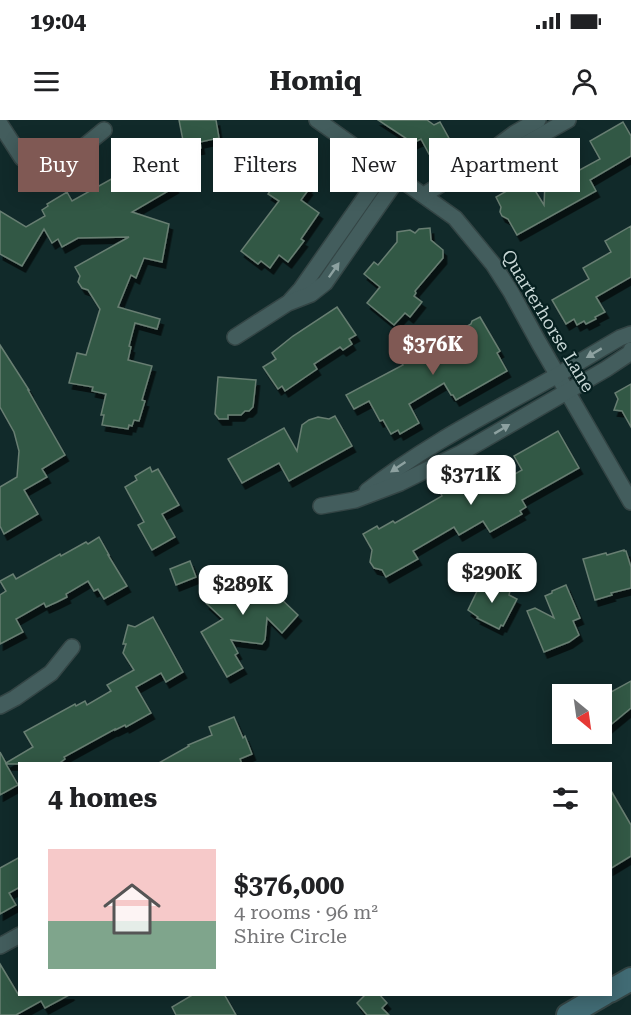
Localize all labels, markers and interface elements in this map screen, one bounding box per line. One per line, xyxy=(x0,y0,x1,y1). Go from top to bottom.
text: 19:04 xyxy=(30,9,86,34)
icon: menu xyxy=(30,65,63,98)
text: Homiq xyxy=(269,65,362,97)
icon: person xyxy=(568,65,601,98)
chip: Buy xyxy=(18,138,99,192)
chip: Rent xyxy=(111,138,201,192)
chip: Filters xyxy=(213,138,318,192)
chip: New xyxy=(330,138,417,192)
chip: Apartment xyxy=(429,138,580,192)
street label: Quarterhorse Lane xyxy=(498,246,599,396)
one-way arrow xyxy=(328,262,340,278)
pin: $376K xyxy=(391,325,475,376)
text: $376K xyxy=(403,332,463,356)
one-way arrow xyxy=(586,348,602,359)
one-way arrow xyxy=(494,424,511,434)
pin: $371K xyxy=(429,455,513,506)
one-way arrow xyxy=(390,461,406,472)
text: $371K xyxy=(441,462,501,486)
pin: $290K xyxy=(450,553,534,604)
text: $290K xyxy=(462,560,522,584)
pin: $289K xyxy=(201,565,285,616)
text: $289K xyxy=(213,572,273,596)
north arrow xyxy=(552,684,612,744)
map controls xyxy=(552,684,612,744)
icon: filters xyxy=(549,782,582,815)
text: 4 homes xyxy=(48,783,157,813)
text: $376,000 xyxy=(234,870,344,900)
icon: home xyxy=(96,873,168,945)
text: 4 rooms · 96 m² xyxy=(234,900,378,924)
text: Shire Circle xyxy=(234,924,347,948)

